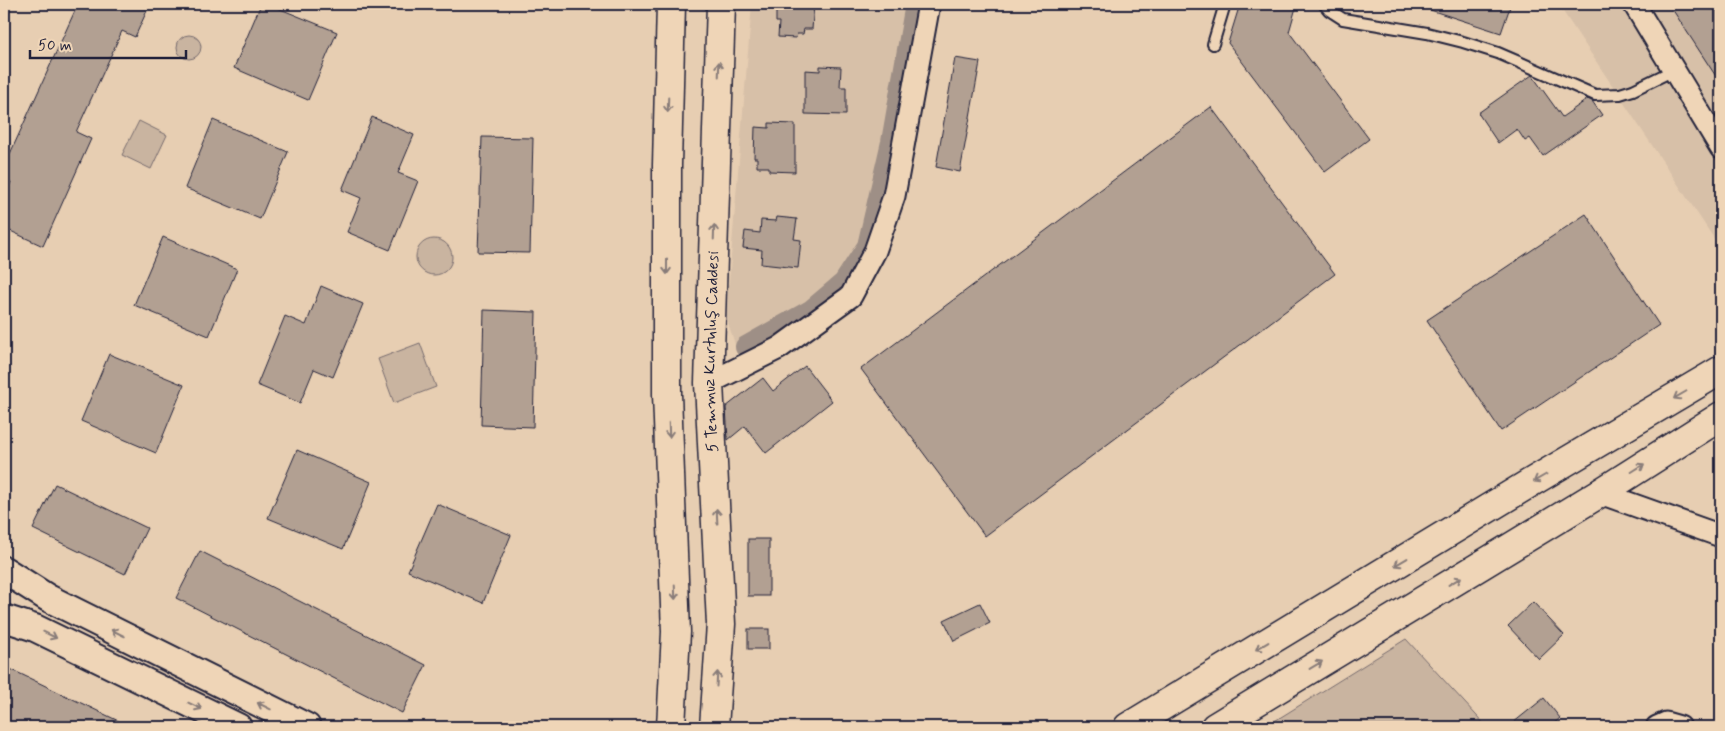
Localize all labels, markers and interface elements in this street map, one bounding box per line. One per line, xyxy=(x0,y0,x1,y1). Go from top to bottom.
scale bar xyxy=(30,28,186,60)
text: 50 m xyxy=(38,36,72,56)
one-way arrow xyxy=(714,61,723,77)
one-way arrow xyxy=(664,97,673,113)
one-way arrow xyxy=(709,224,719,240)
street label: 5 Temmuz Kurtuluş Caddesi xyxy=(698,250,724,453)
one-way arrow xyxy=(662,259,672,275)
one-way arrow xyxy=(1673,391,1687,401)
one-way arrow xyxy=(664,422,673,438)
one-way arrow xyxy=(1631,463,1645,473)
one-way arrow xyxy=(1533,473,1547,483)
one-way arrow xyxy=(712,509,721,525)
one-way arrow xyxy=(1394,557,1408,567)
one-way arrow xyxy=(1448,575,1462,586)
one-way arrow xyxy=(670,584,679,600)
one-way arrow xyxy=(111,628,126,637)
one-way arrow xyxy=(42,630,57,640)
one-way arrow xyxy=(1255,642,1269,652)
one-way arrow xyxy=(1309,660,1323,670)
one-way arrow xyxy=(713,671,722,687)
one-way arrow xyxy=(257,700,272,710)
one-way arrow xyxy=(188,701,203,711)

